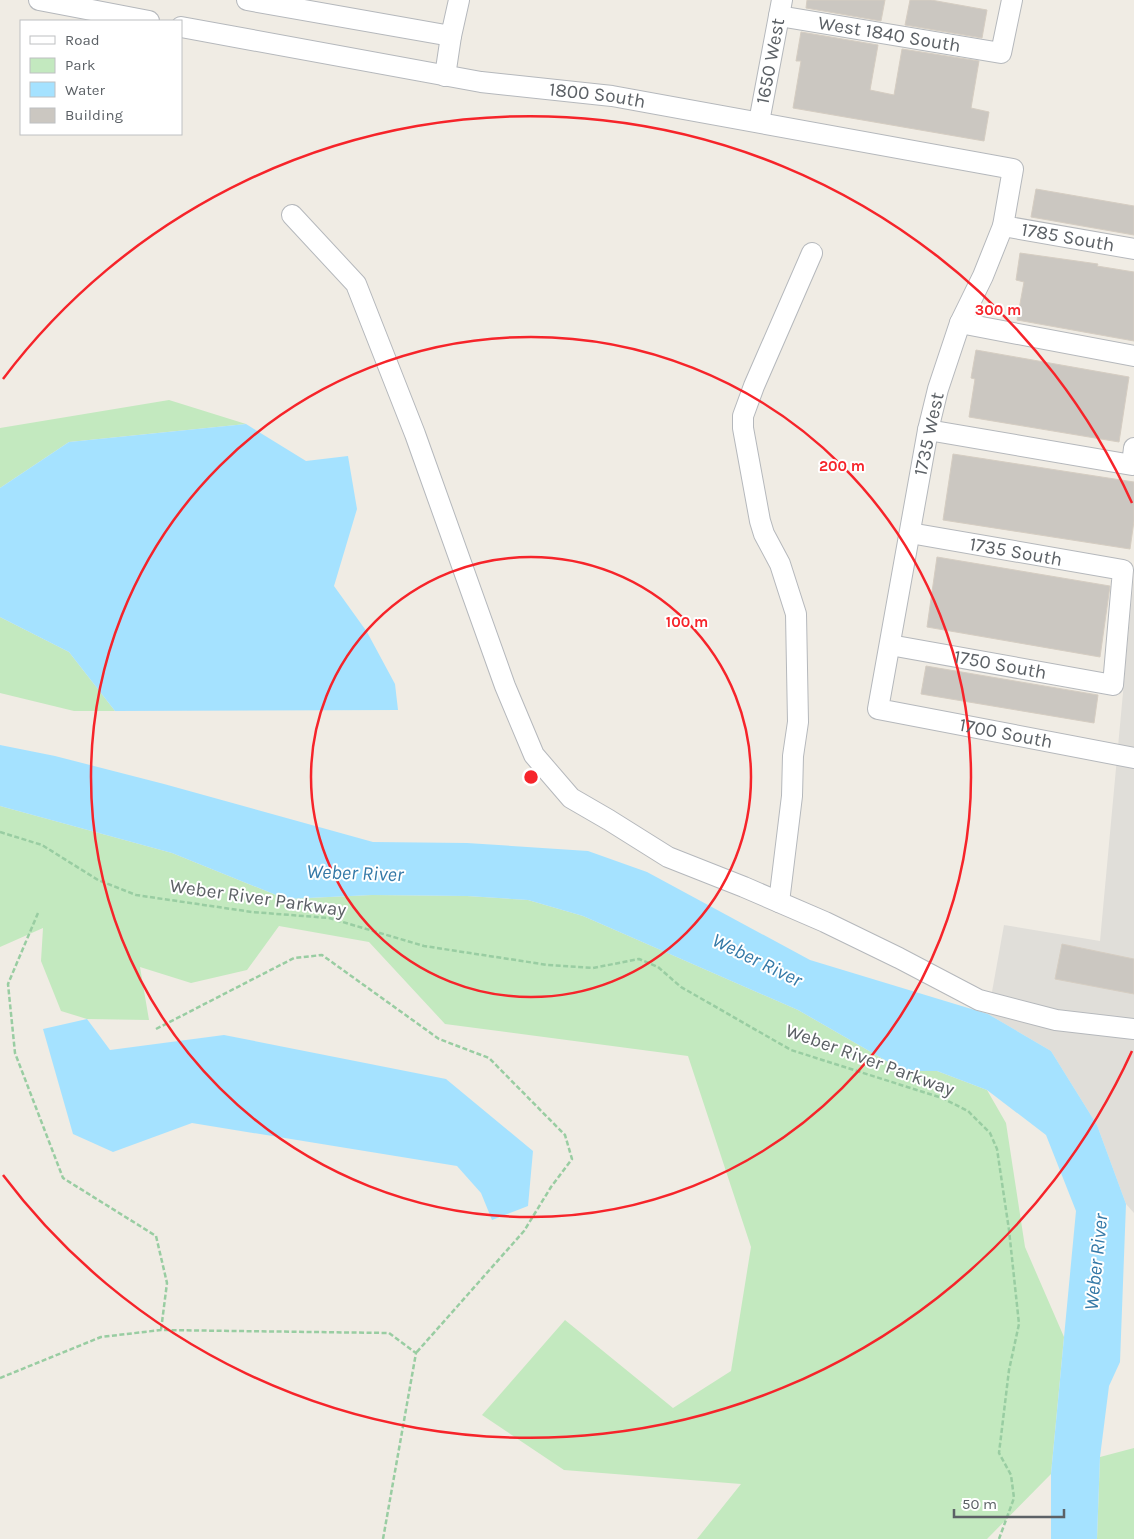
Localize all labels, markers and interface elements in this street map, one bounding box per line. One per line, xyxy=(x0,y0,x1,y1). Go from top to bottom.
street label: West 1840 South xyxy=(817,12,962,57)
street label: 1650 West xyxy=(752,16,789,106)
legend xyxy=(20,20,182,135)
text: Road xyxy=(65,31,100,49)
text: Park xyxy=(65,56,95,74)
street label: 1800 South xyxy=(548,78,647,113)
text: Water xyxy=(65,81,106,99)
text: Building xyxy=(65,106,123,124)
street label: 1785 South xyxy=(1020,218,1116,256)
text: 300 m xyxy=(975,301,1021,319)
street label: 1735 West xyxy=(909,390,949,478)
text: 200 m xyxy=(819,457,865,475)
street label: 1735 South xyxy=(968,533,1064,571)
text: 100 m xyxy=(666,613,708,631)
street label: 1750 South xyxy=(952,646,1048,684)
street label: 1700 South xyxy=(958,714,1054,753)
centre of rings xyxy=(522,768,540,786)
water label: Weber River xyxy=(306,860,405,886)
street label: Weber River Parkway xyxy=(168,875,348,921)
water label: Weber River xyxy=(708,928,807,992)
street label: Weber River Parkway xyxy=(783,1019,958,1101)
water label: Weber River xyxy=(1079,1211,1113,1312)
scale bar xyxy=(954,1486,1064,1518)
text: 50 m xyxy=(962,1495,997,1513)

